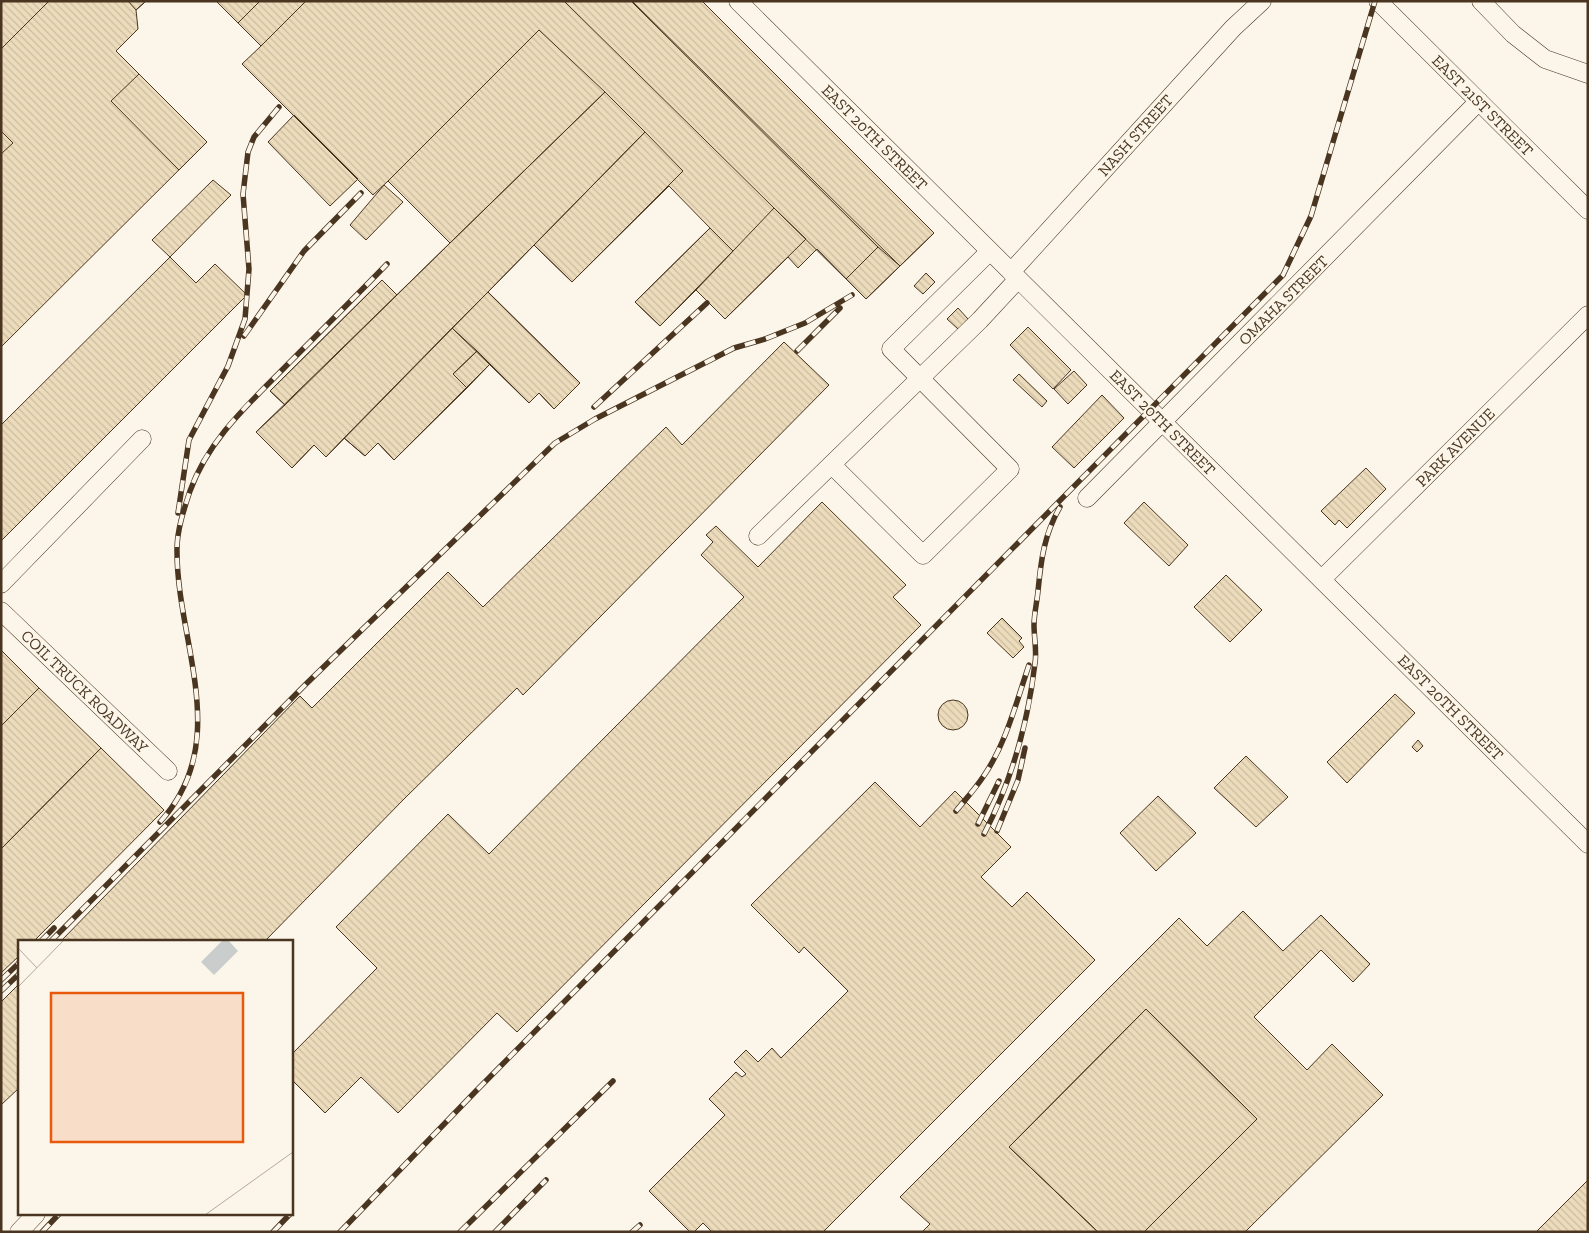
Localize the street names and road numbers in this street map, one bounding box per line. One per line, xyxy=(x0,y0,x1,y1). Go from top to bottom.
street label: EAST 21ST STREET xyxy=(1428,51,1537,160)
street label: EAST 20TH STREET xyxy=(818,81,931,194)
street label: NASH STREET xyxy=(1094,91,1177,180)
street label: OMAHA STREET xyxy=(1235,252,1332,349)
street label: EAST 20TH STREET xyxy=(1106,366,1219,479)
street label: PARK AVENUE xyxy=(1412,404,1499,491)
street label: COIL TRUCK ROADWAY xyxy=(17,626,152,757)
street label: EAST 20TH STREET xyxy=(1394,651,1507,764)

